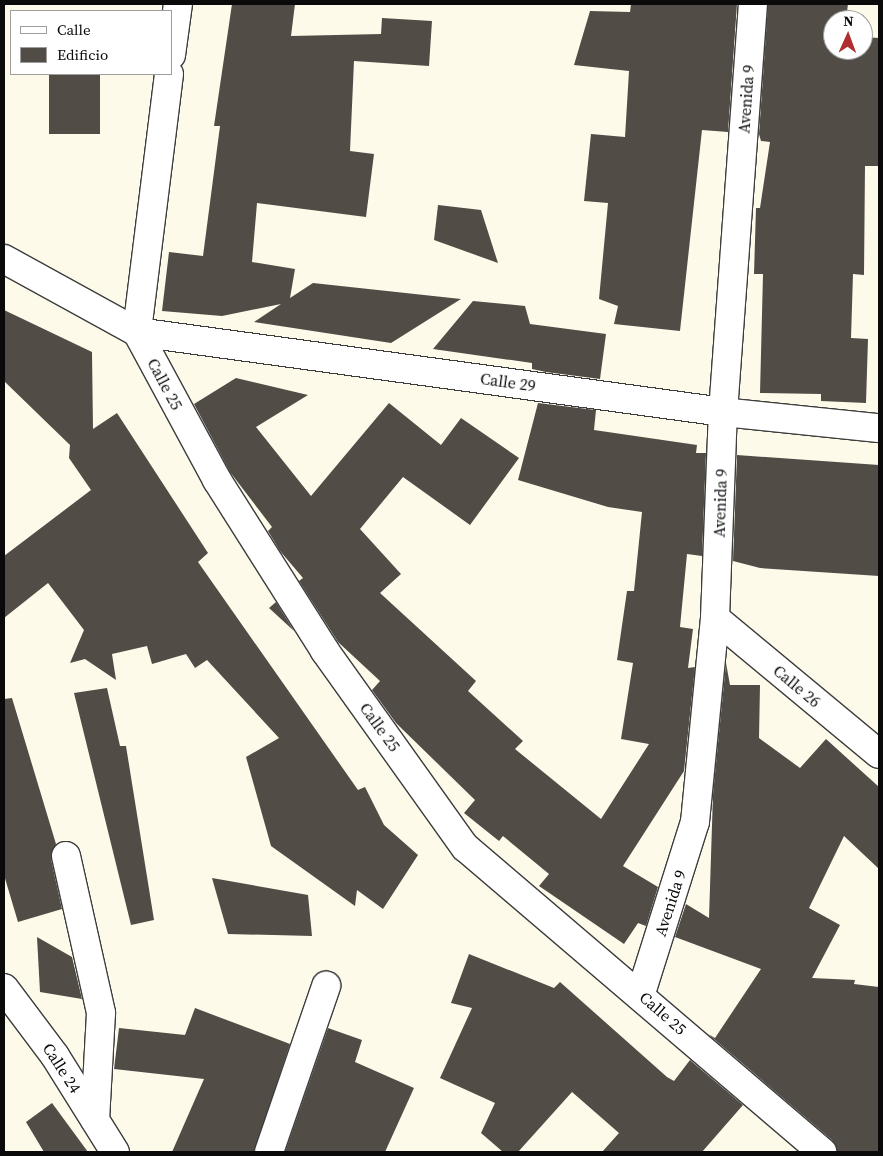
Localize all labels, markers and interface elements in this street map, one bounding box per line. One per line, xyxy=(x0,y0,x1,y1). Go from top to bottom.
legend xyxy=(10,10,172,75)
north arrow xyxy=(823,10,873,60)
text: N xyxy=(843,11,854,31)
text: Calle xyxy=(57,19,91,40)
text: Edificio xyxy=(57,44,108,65)
street label: Avenida 9 xyxy=(734,64,758,134)
street label: Calle 25 xyxy=(143,355,187,413)
street label: Calle 29 xyxy=(479,369,537,395)
street label: Avenida 9 xyxy=(709,468,731,538)
street label: Calle 26 xyxy=(770,661,824,711)
street label: Calle 25 xyxy=(356,699,404,755)
street label: Avenida 9 xyxy=(650,867,690,939)
street label: Calle 25 xyxy=(636,987,690,1039)
street label: Calle 24 xyxy=(39,1039,85,1097)

